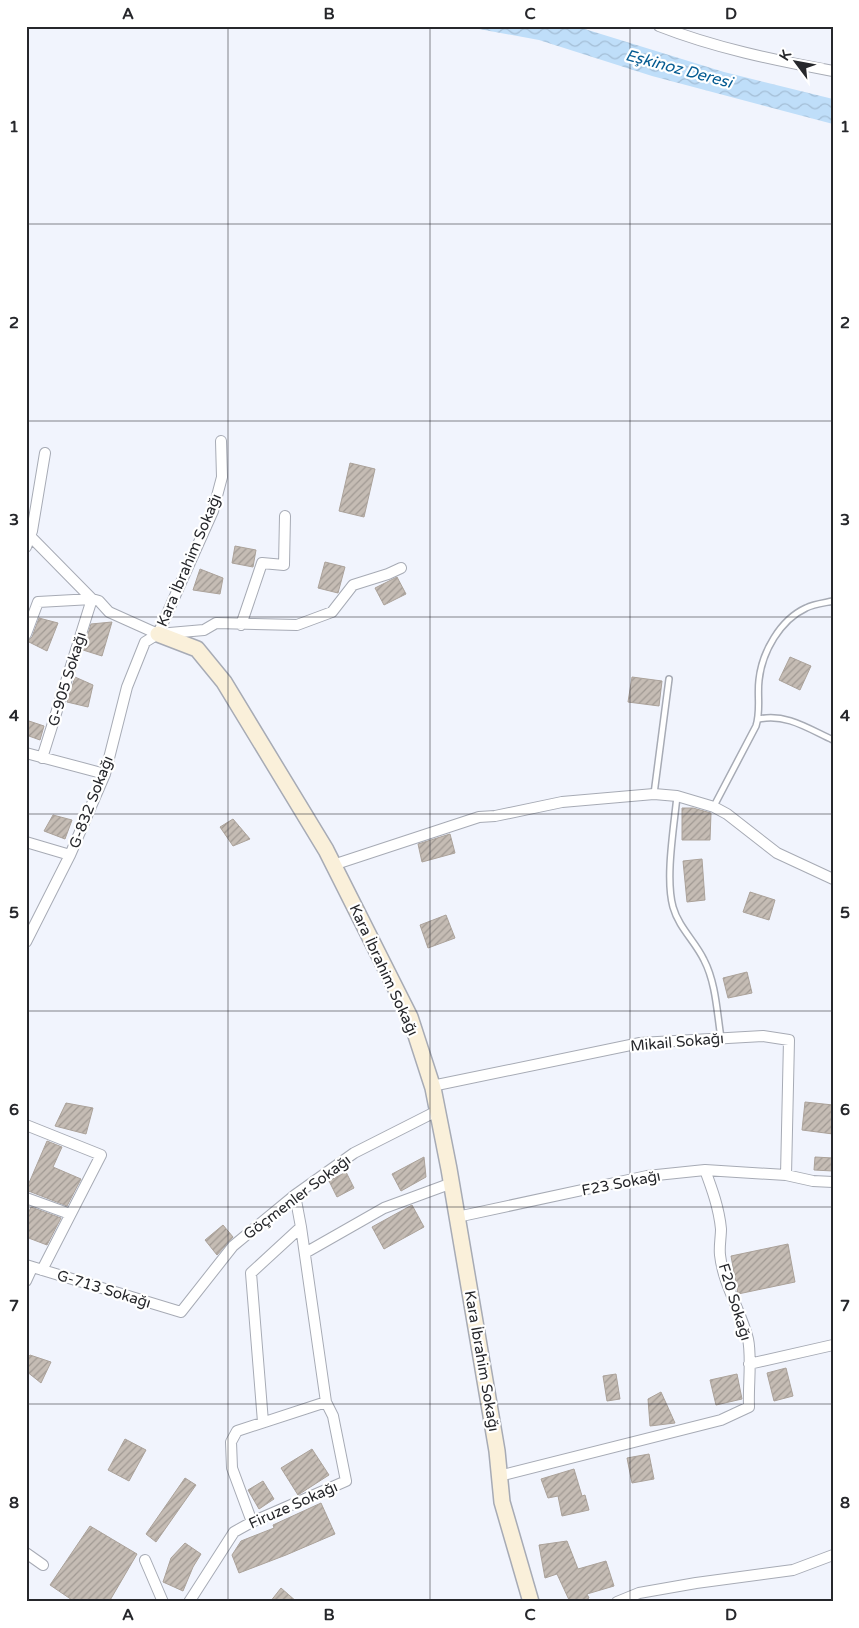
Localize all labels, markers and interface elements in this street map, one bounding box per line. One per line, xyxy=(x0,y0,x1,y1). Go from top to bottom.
text: A xyxy=(122,4,134,24)
text: B xyxy=(323,4,335,24)
text: C xyxy=(524,4,536,24)
text: D xyxy=(725,4,737,24)
north arrow xyxy=(772,38,822,88)
water label: Eşkinoz Deresi xyxy=(623,45,736,93)
text: K xyxy=(776,46,795,64)
text: 1 xyxy=(9,117,19,137)
text: 1 xyxy=(840,117,850,137)
text: 2 xyxy=(9,313,19,333)
text: 2 xyxy=(840,313,850,333)
street label: Kara İbrahim Sokağı xyxy=(153,491,225,629)
text: 3 xyxy=(9,510,19,530)
text: 3 xyxy=(840,510,850,530)
street label: G-905 Sokağı xyxy=(44,630,90,728)
text: 4 xyxy=(9,706,19,726)
text: 4 xyxy=(840,706,850,726)
street label: G-832 Sokağı xyxy=(65,753,117,851)
street label: Kara İbrahim Sokağı xyxy=(346,901,422,1039)
text: 5 xyxy=(9,903,19,923)
text: 5 xyxy=(840,903,850,923)
street label: Mikail Sokağı xyxy=(629,1029,725,1055)
text: 6 xyxy=(9,1100,19,1120)
text: 6 xyxy=(840,1100,850,1120)
street label: Göçmenler Sokağı xyxy=(240,1151,354,1243)
street label: F23 Sokağı xyxy=(580,1167,662,1199)
street label: F20 Sokağı xyxy=(715,1261,755,1343)
street label: G-713 Sokağı xyxy=(55,1266,153,1312)
street label: Kara İbrahim Sokağı xyxy=(461,1289,503,1433)
text: 7 xyxy=(9,1296,19,1316)
text: 7 xyxy=(840,1296,850,1316)
street label: Firuze Sokağı xyxy=(246,1477,340,1533)
text: 8 xyxy=(9,1493,19,1513)
text: 8 xyxy=(840,1493,850,1513)
text: A xyxy=(122,1605,134,1625)
text: B xyxy=(323,1605,335,1625)
text: C xyxy=(524,1605,536,1625)
text: D xyxy=(725,1605,737,1625)

